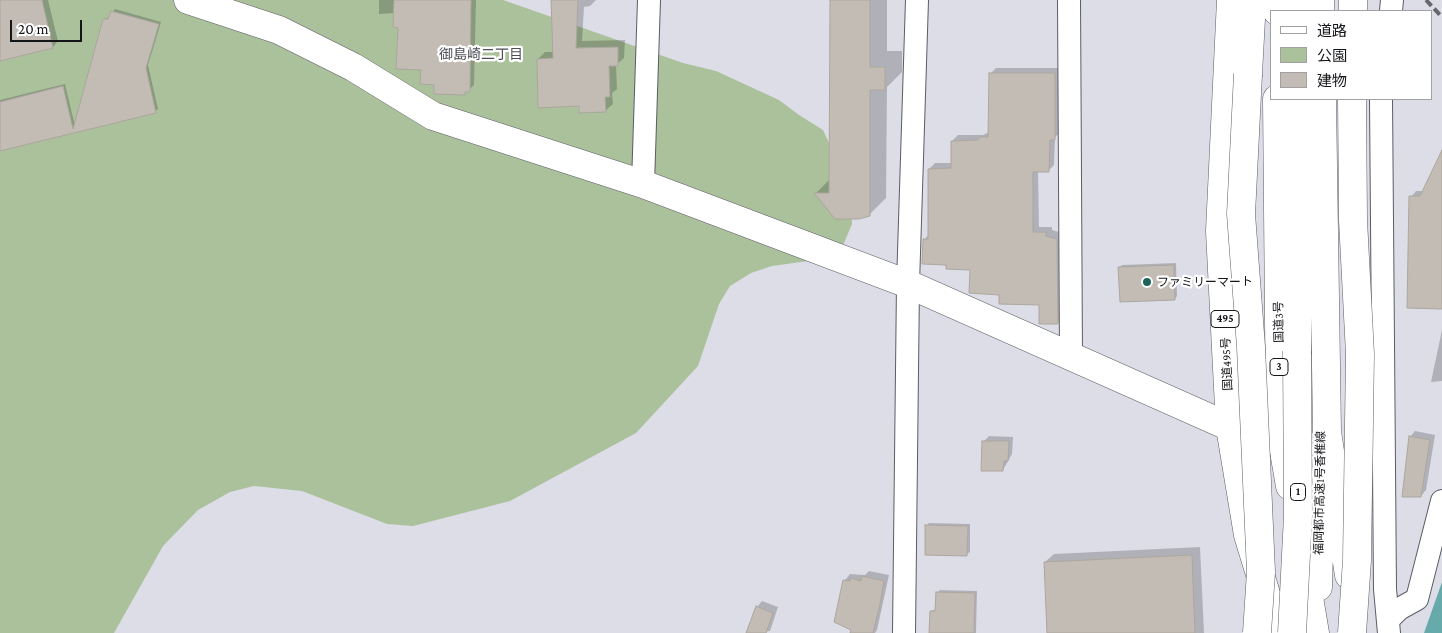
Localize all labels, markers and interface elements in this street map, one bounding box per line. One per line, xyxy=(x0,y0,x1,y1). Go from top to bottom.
scale bar xyxy=(12,10,85,42)
legend xyxy=(1270,10,1432,100)
text: 20 m xyxy=(18,21,49,37)
text: 道路 xyxy=(1317,23,1347,39)
district label: 御島崎二丁目 xyxy=(439,47,523,63)
text: 公園 xyxy=(1317,48,1347,64)
text: 建物 xyxy=(1317,73,1347,89)
place label: ファミリーマート xyxy=(1157,275,1253,289)
marker: ファミリーマート xyxy=(1141,276,1153,288)
street label: 国道3号 xyxy=(1271,301,1287,343)
road number: 495 xyxy=(1211,310,1239,328)
street label: 国道495号 xyxy=(1218,337,1236,391)
road number: 3 xyxy=(1270,358,1288,376)
street label: 福岡都市高速1号香椎線 xyxy=(1312,431,1328,555)
road number: 1 xyxy=(1290,484,1306,501)

